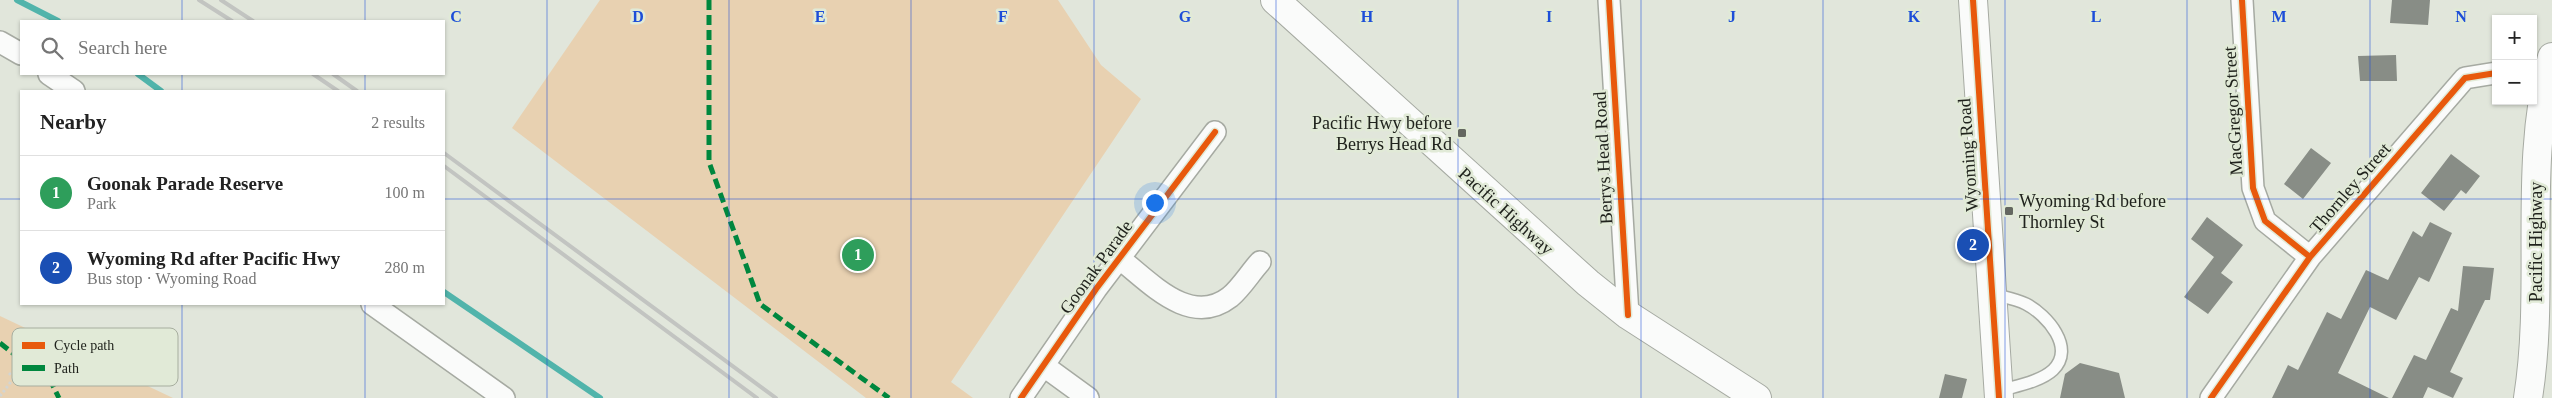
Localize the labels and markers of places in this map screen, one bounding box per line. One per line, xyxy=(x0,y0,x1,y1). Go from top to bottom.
place label: Pacific Hwy before Berrys Head Rd xyxy=(1312,113,1452,154)
marker: Pacific Hwy before Berrys Head Rd xyxy=(1456,127,1468,139)
place label: Wyoming Rd before Thornley St xyxy=(2019,191,2166,232)
marker: Wyoming Rd before Thornley St xyxy=(2003,205,2015,217)
pin: 2 xyxy=(1957,226,1989,264)
pin: 1 xyxy=(842,236,874,274)

